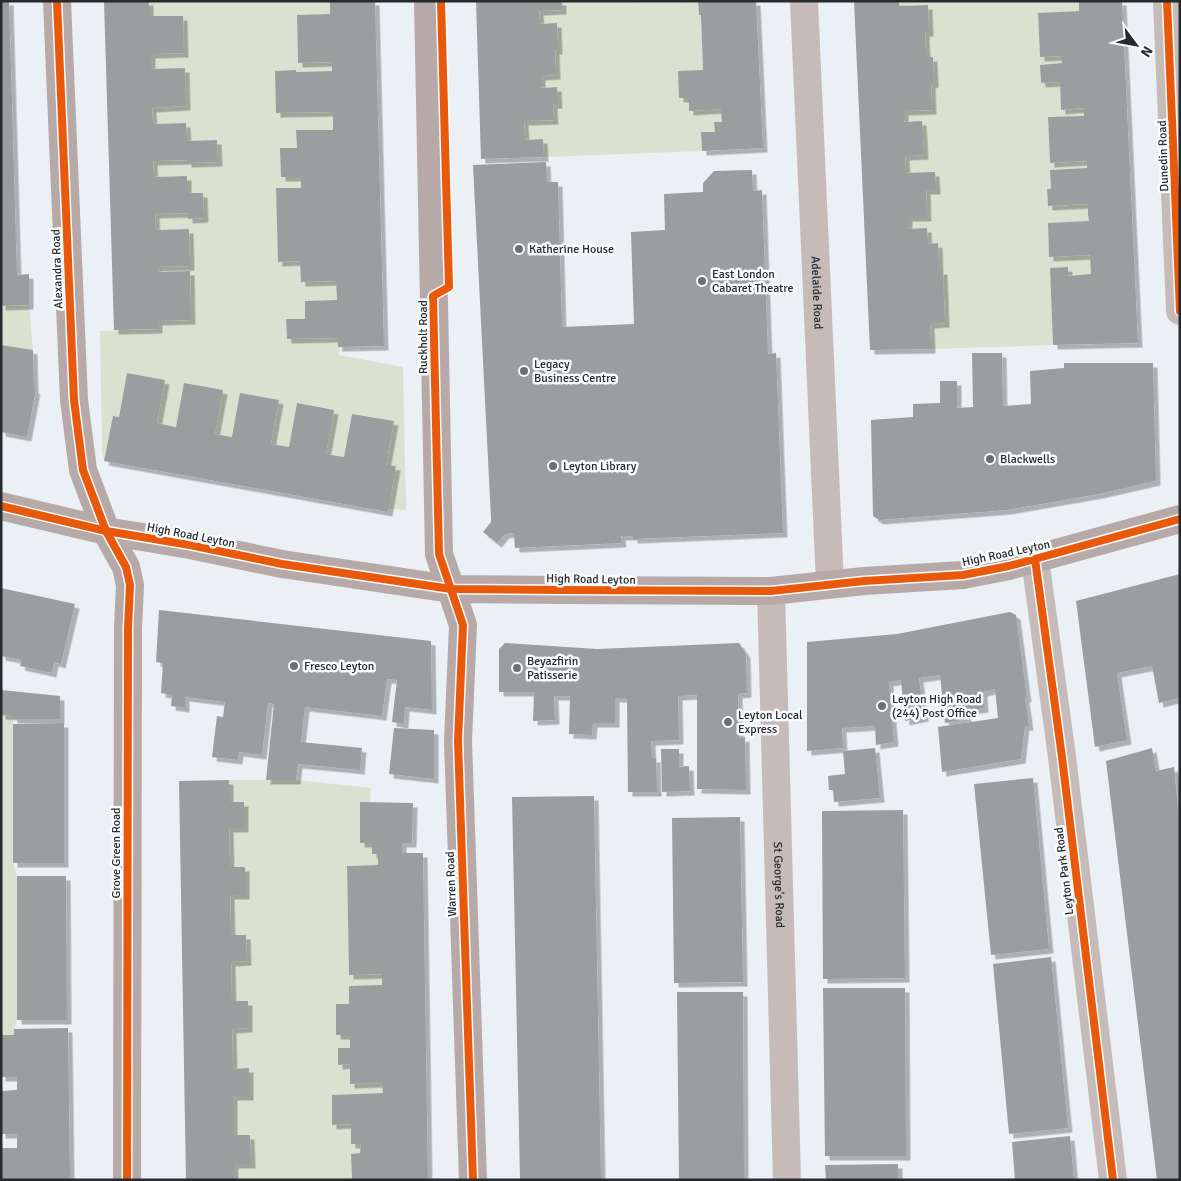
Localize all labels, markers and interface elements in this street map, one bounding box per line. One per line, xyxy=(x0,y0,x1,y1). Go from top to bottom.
north arrow xyxy=(1111,20,1161,70)
text: N xyxy=(1137,43,1156,60)
street label: Dunedin Road xyxy=(1155,120,1172,192)
street label: Alexandra Road xyxy=(49,229,66,309)
place label: Katherine House xyxy=(529,242,614,257)
marker: Katherine House xyxy=(513,243,525,255)
street label: Adelaide Road xyxy=(807,256,826,330)
place label: East London Cabaret Theatre xyxy=(712,267,794,296)
marker: East London Cabaret Theatre xyxy=(696,275,708,287)
street label: Ruckholt Road xyxy=(416,300,431,374)
place label: Legacy Business Centre xyxy=(534,357,616,386)
marker: Legacy Business Centre xyxy=(518,365,530,377)
place label: Blackwells xyxy=(1000,452,1055,467)
marker: Blackwells xyxy=(984,453,996,465)
place label: Leyton Library xyxy=(563,459,637,474)
marker: Leyton Library xyxy=(547,460,559,472)
street label: High Road Leyton xyxy=(145,520,236,551)
street label: High Road Leyton xyxy=(961,537,1051,570)
street label: High Road Leyton xyxy=(546,571,636,588)
place label: Beyazfirin Patisserie xyxy=(527,654,578,683)
place label: Fresco Leyton xyxy=(304,659,374,674)
marker: Fresco Leyton xyxy=(288,660,300,672)
marker: Beyazfirin Patisserie xyxy=(511,662,523,674)
place label: Leyton High Road (244) Post Office xyxy=(892,692,982,721)
marker: Leyton High Road (244) Post Office xyxy=(876,700,888,712)
place label: Leyton Local Express xyxy=(738,708,803,737)
marker: Leyton Local Express xyxy=(722,716,734,728)
street label: Grove Green Road xyxy=(109,808,124,898)
street label: Leyton Park Road xyxy=(1052,826,1077,916)
street label: St George's Road xyxy=(770,842,787,928)
street label: Warren Road xyxy=(443,851,460,917)

